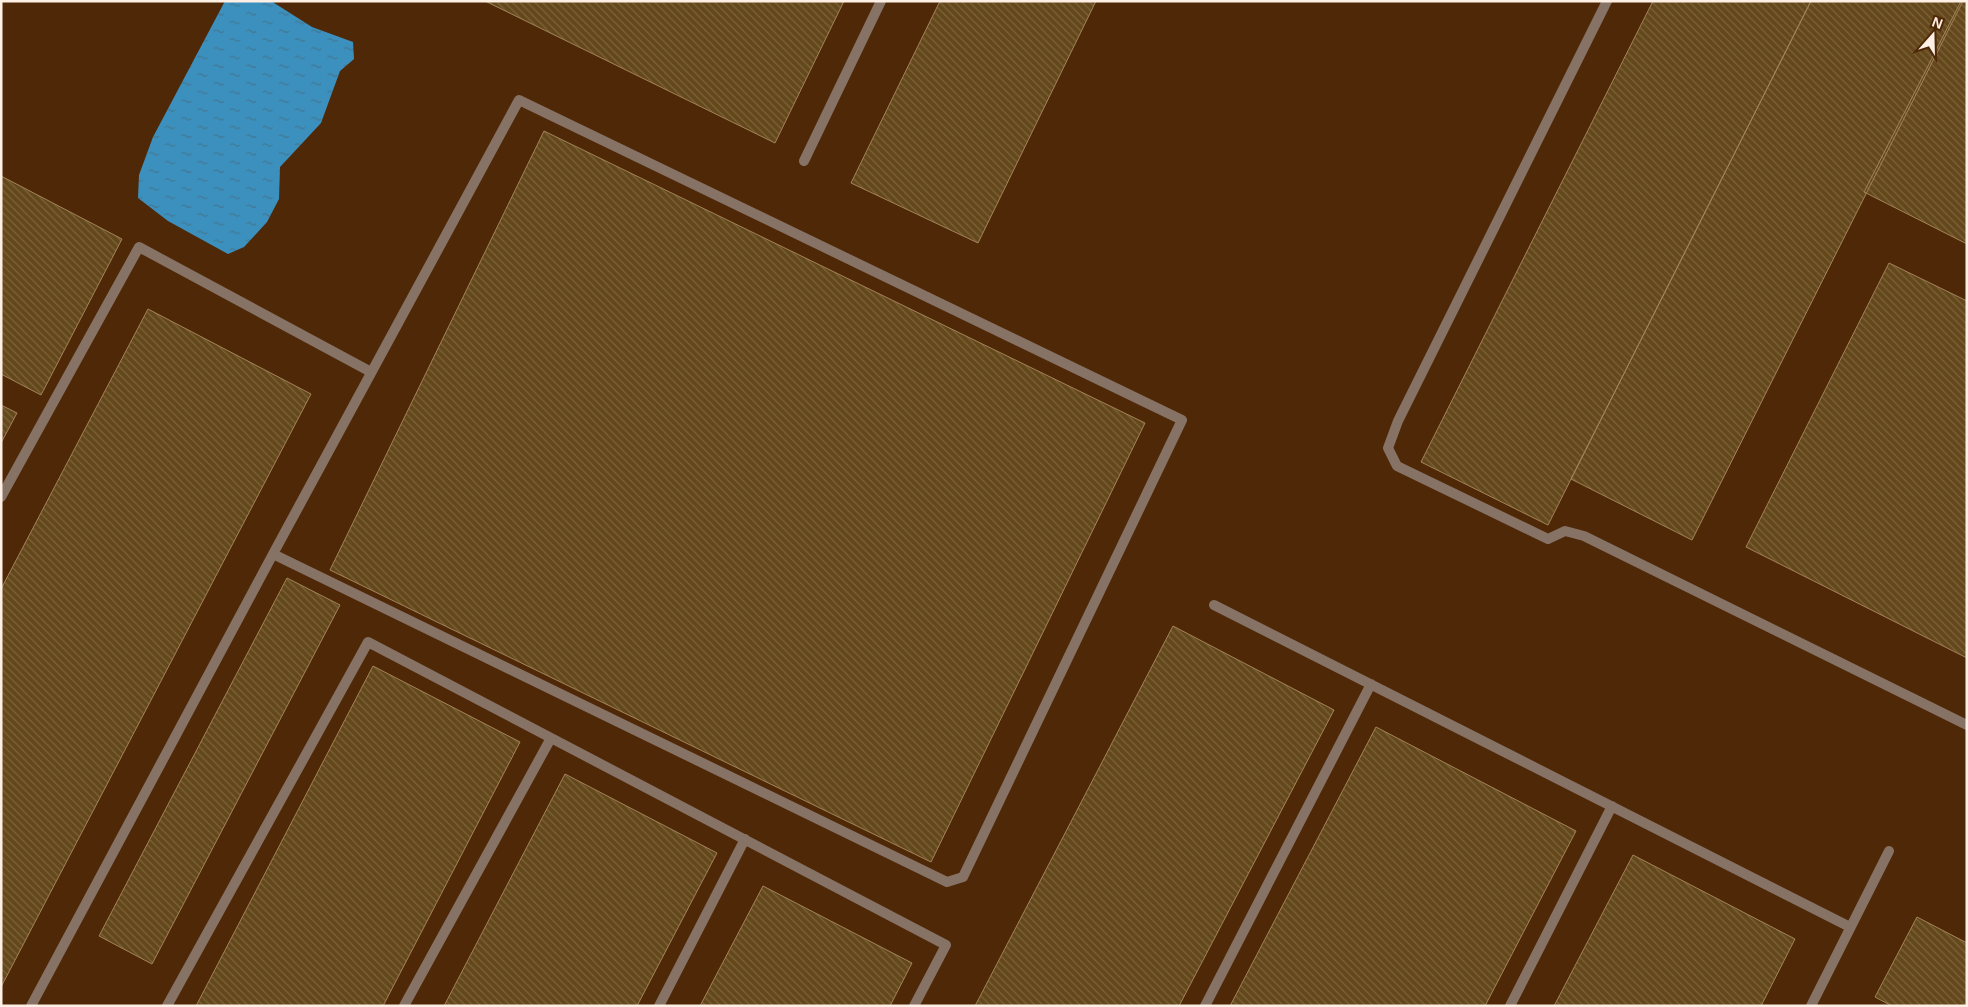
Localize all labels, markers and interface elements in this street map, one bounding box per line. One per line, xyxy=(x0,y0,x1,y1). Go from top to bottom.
north arrow xyxy=(1908,10,1958,60)
text: N xyxy=(1930,14,1945,32)

